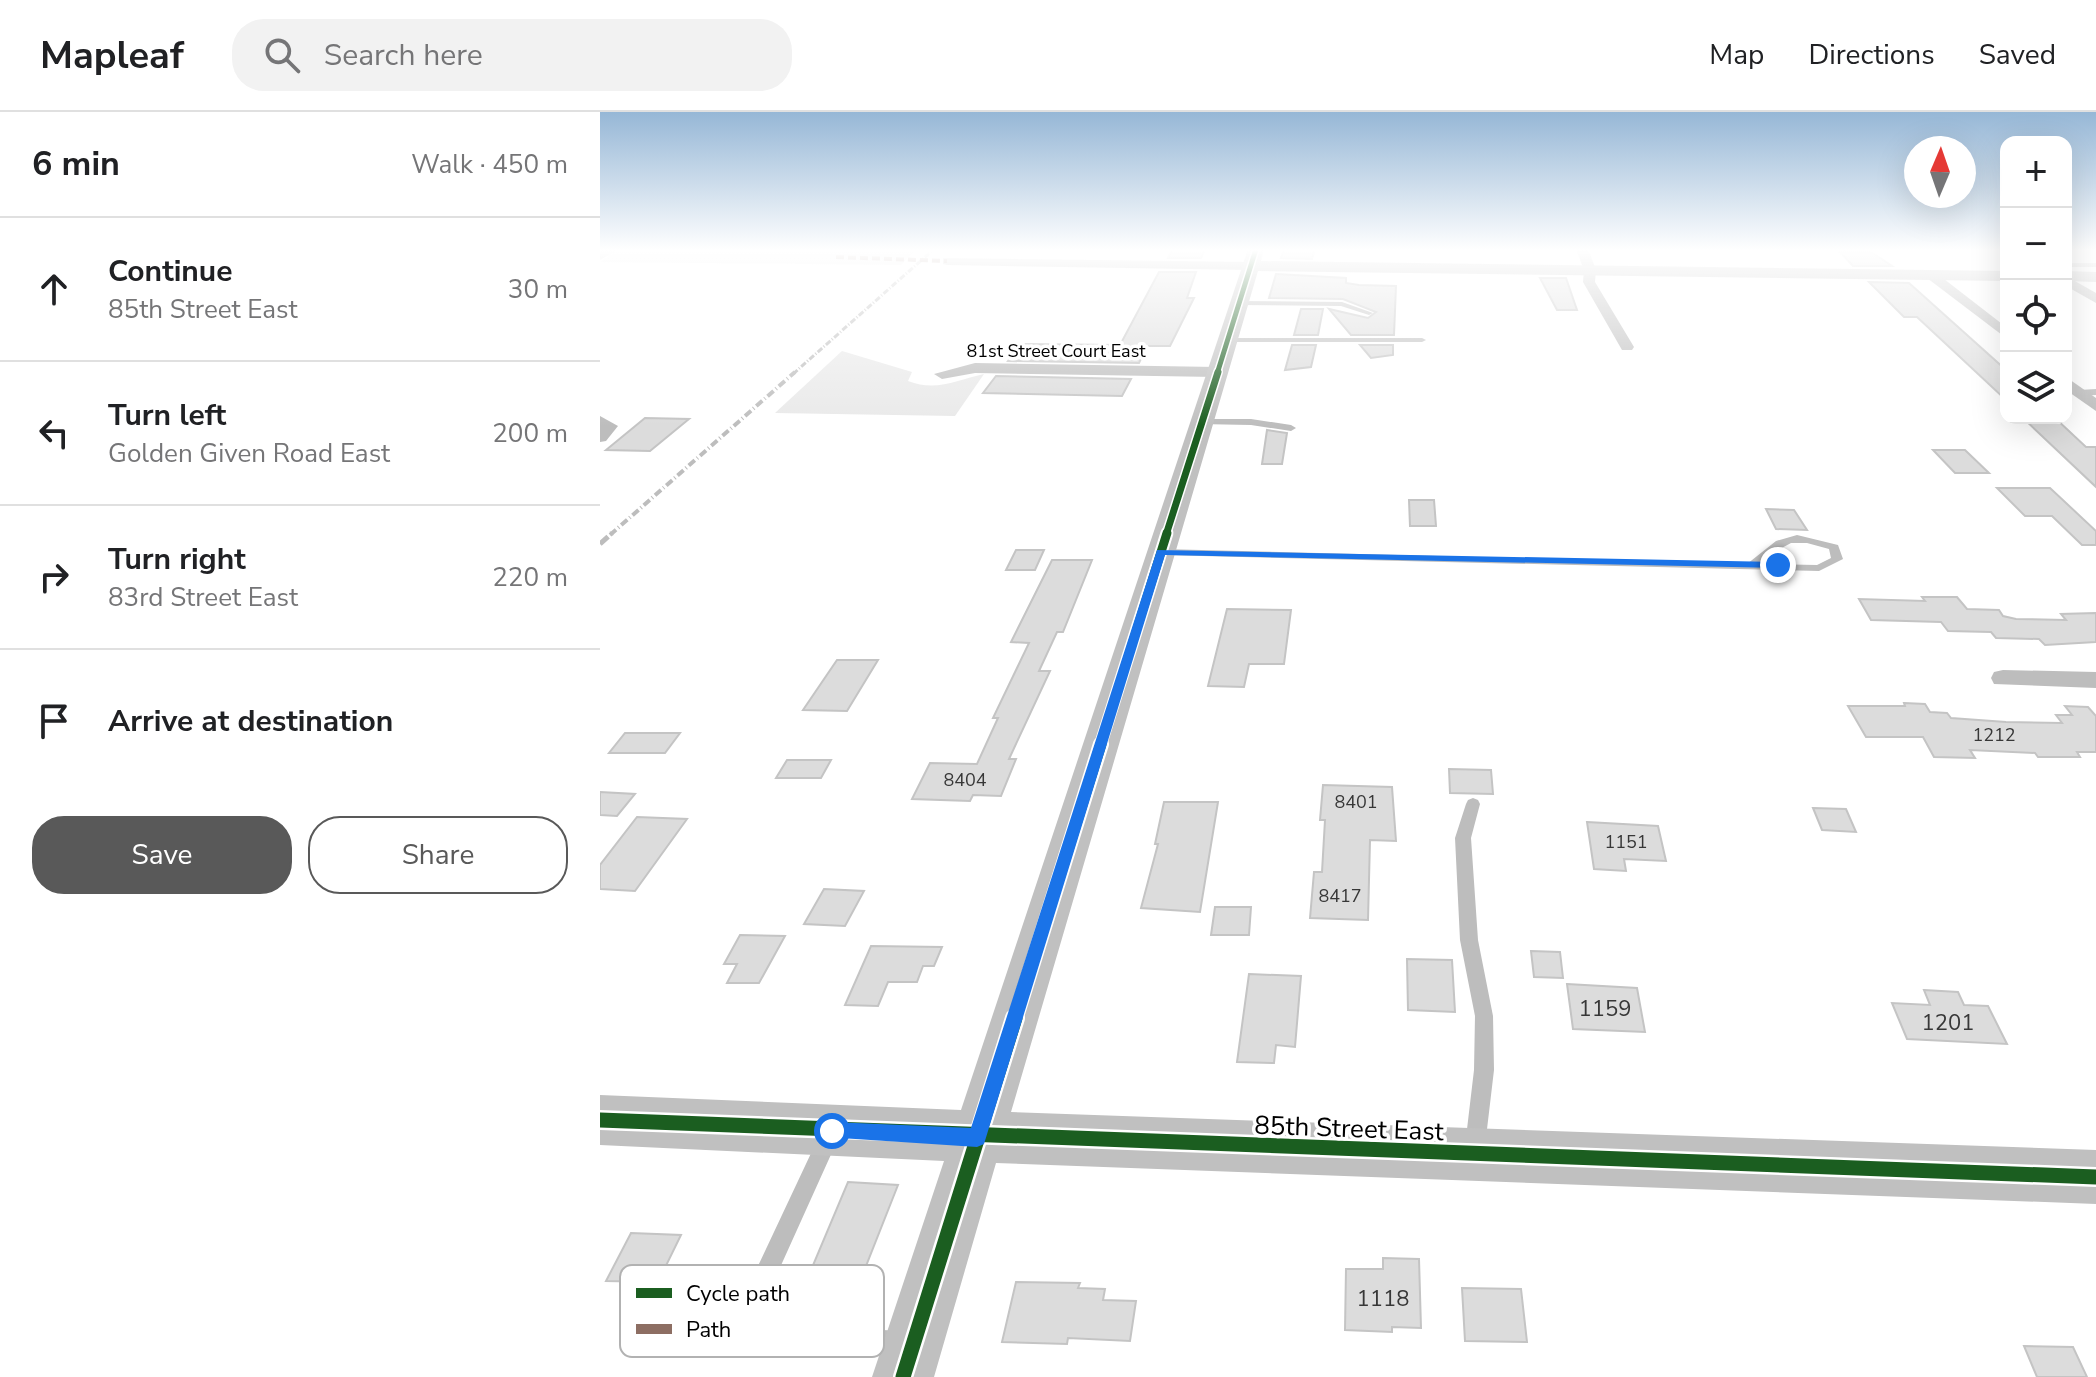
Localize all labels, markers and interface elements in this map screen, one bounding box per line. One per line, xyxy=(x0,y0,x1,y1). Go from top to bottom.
search box xyxy=(232,19,792,91)
text: Mapleaf xyxy=(40,30,184,81)
icon: search xyxy=(260,33,304,77)
text: Search here xyxy=(324,35,483,76)
text: Map xyxy=(1709,36,1764,74)
text: Directions xyxy=(1808,36,1935,74)
text: Saved xyxy=(1979,36,2056,74)
north arrow xyxy=(1904,136,1976,208)
map controls xyxy=(2000,136,2072,424)
button: + xyxy=(2000,136,2072,208)
text: 6 min xyxy=(32,141,120,187)
text: Walk · 450 m xyxy=(411,147,568,182)
button: − xyxy=(2000,208,2072,280)
text: Continue xyxy=(108,251,233,292)
icon: ahead xyxy=(32,267,76,311)
text: 30 m xyxy=(508,272,568,307)
button: locate xyxy=(2000,280,2072,352)
text: 85th Street East xyxy=(108,292,298,327)
street label: 81st Street Court East xyxy=(966,339,1146,363)
button: layers xyxy=(2000,352,2072,424)
text: Turn left xyxy=(108,395,226,436)
icon: left xyxy=(32,411,76,455)
text: 200 m xyxy=(492,416,568,451)
text: Golden Given Road East xyxy=(108,436,390,471)
text: Turn right xyxy=(108,539,246,580)
route end xyxy=(1760,547,1796,583)
icon: right xyxy=(32,555,76,599)
text: 220 m xyxy=(492,560,568,595)
text: 83rd Street East xyxy=(108,580,298,615)
icon: arrive xyxy=(32,699,76,743)
text: Arrive at destination xyxy=(108,701,393,742)
house number: 1212 xyxy=(1972,723,2016,747)
house number: 8404 xyxy=(943,768,987,792)
house number: 8401 xyxy=(1334,790,1378,814)
button: Save xyxy=(32,816,292,894)
button: Share xyxy=(308,816,568,894)
house number: 1151 xyxy=(1604,830,1648,854)
house number: 8417 xyxy=(1318,884,1362,908)
house number: 1159 xyxy=(1579,994,1631,1024)
house number: 1201 xyxy=(1922,1008,1974,1038)
street label: 85th Street East xyxy=(1254,1108,1445,1149)
route start xyxy=(814,1113,850,1149)
legend xyxy=(620,1265,884,1357)
text: Cycle path xyxy=(686,1279,790,1309)
house number: 1118 xyxy=(1357,1284,1409,1314)
text: Path xyxy=(686,1315,731,1345)

